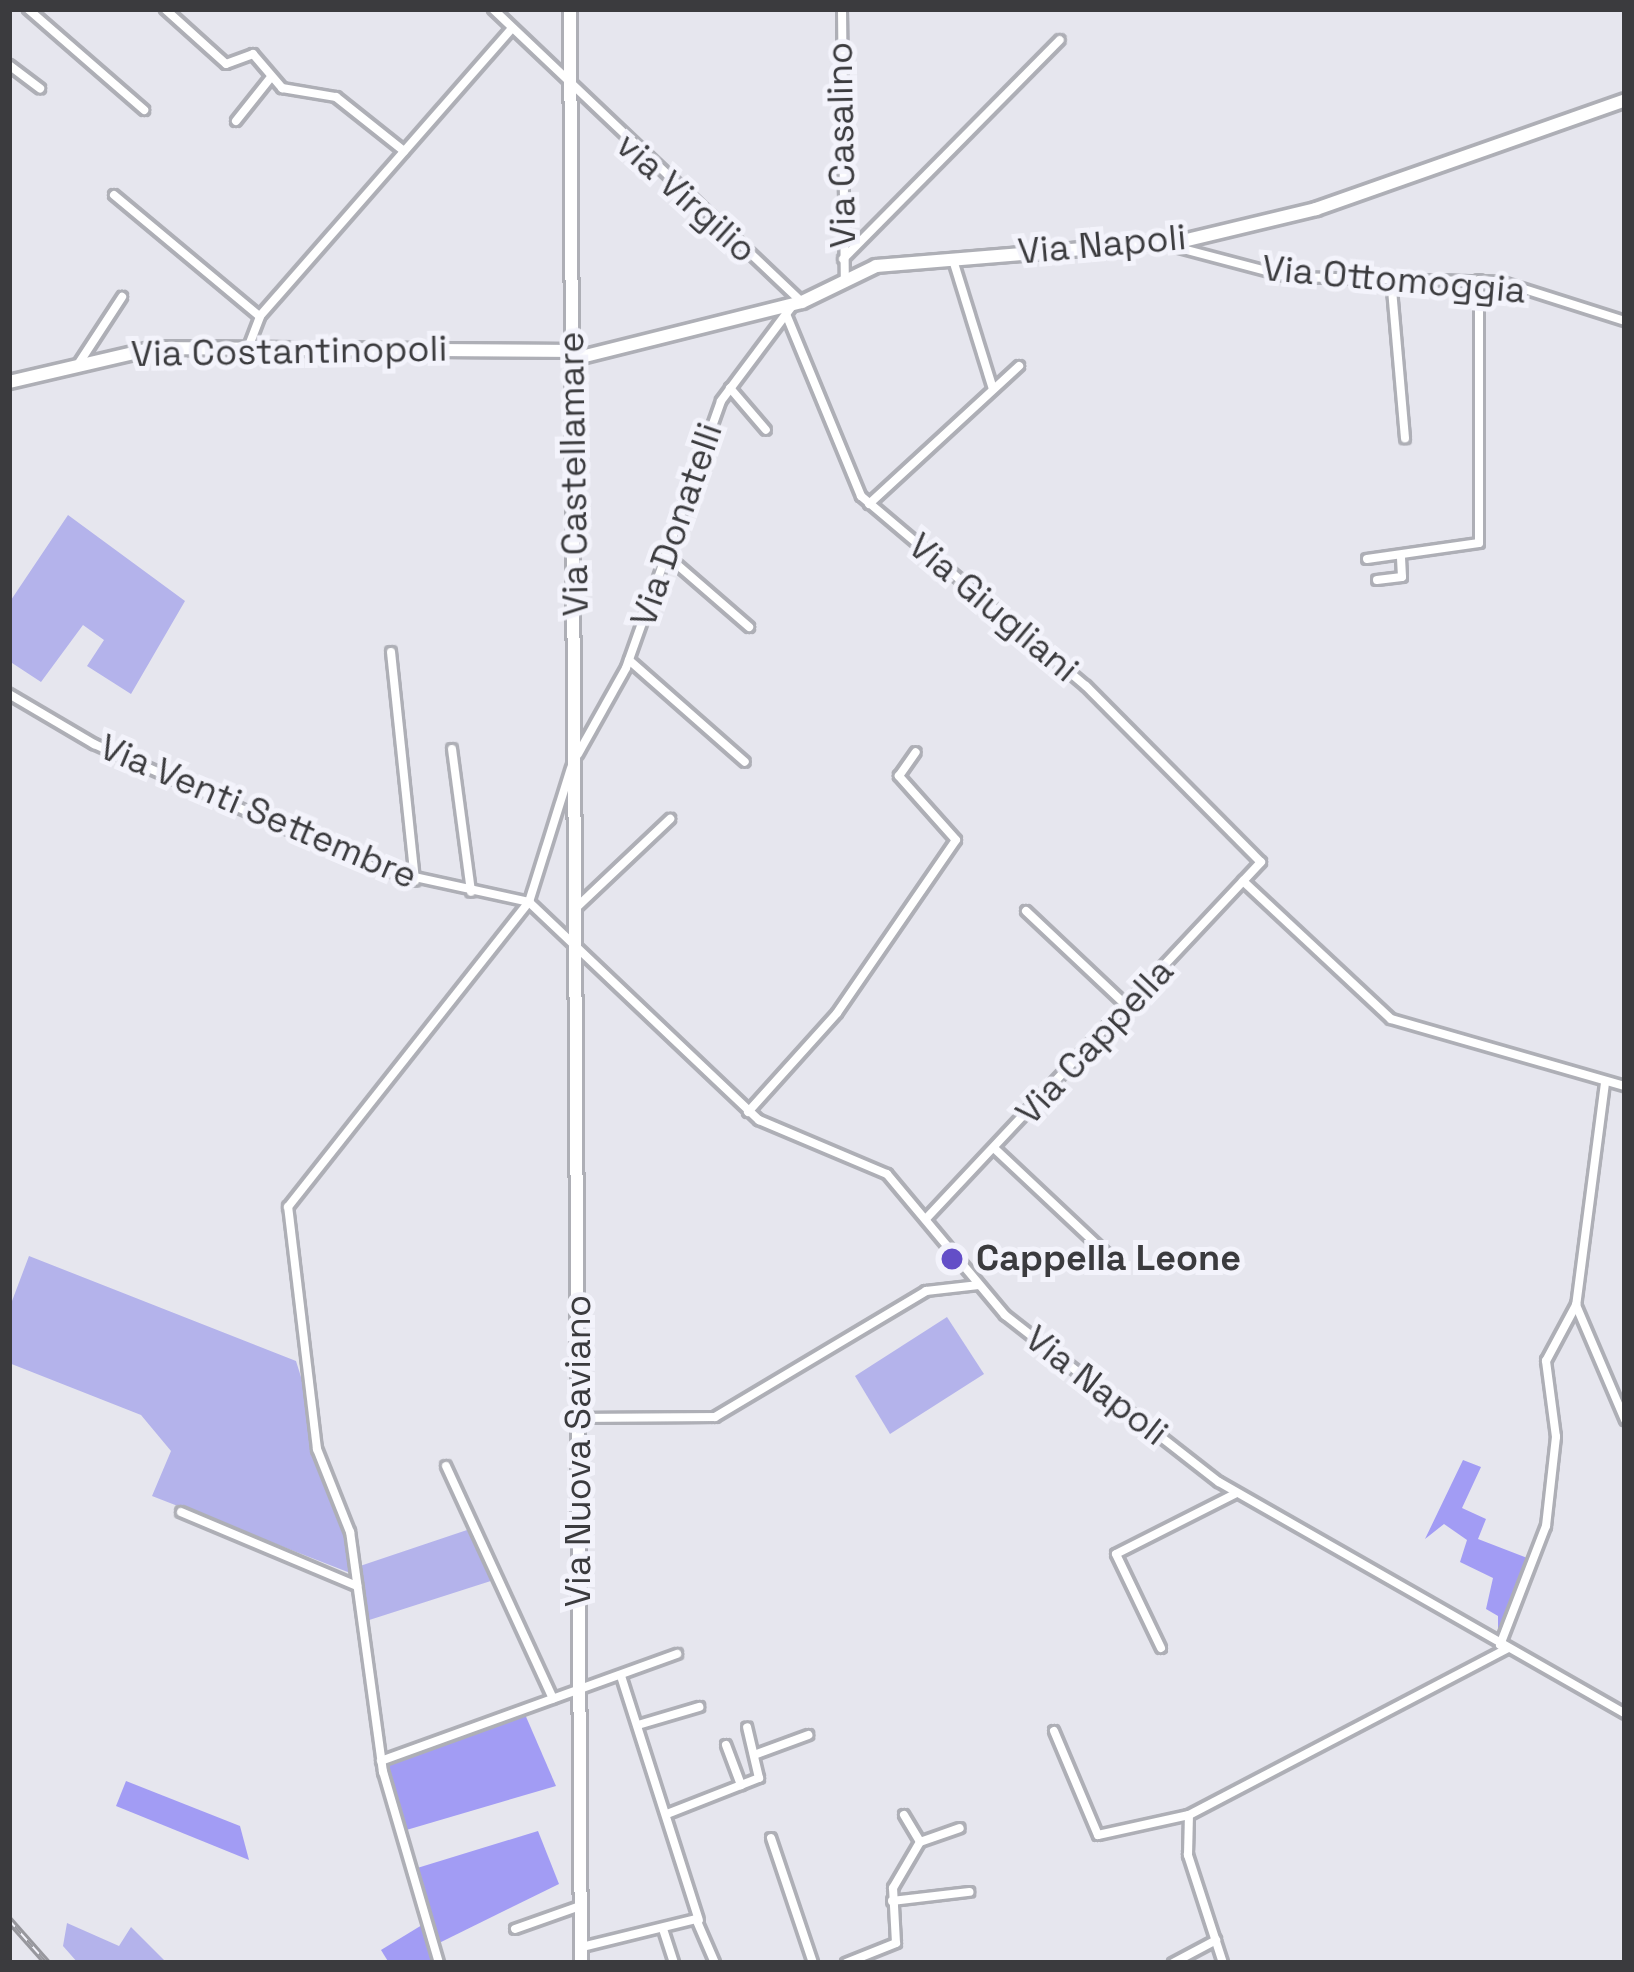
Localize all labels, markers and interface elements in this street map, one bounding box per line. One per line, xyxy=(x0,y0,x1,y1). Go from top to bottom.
street label: Via Casalino xyxy=(819,42,865,248)
street label: via Virgilio xyxy=(607,124,765,272)
street label: Via Napoli xyxy=(1016,216,1188,274)
street label: Via Ottomoggia xyxy=(1260,247,1528,313)
street label: Via Costantinopoli xyxy=(130,328,448,376)
street label: Via Castellamare xyxy=(550,331,598,617)
street label: Via Donatelli xyxy=(622,418,732,632)
street label: Via Giugliani xyxy=(899,525,1087,691)
street label: Via Venti Settembre xyxy=(93,726,423,898)
street label: Via Cappella xyxy=(1007,950,1183,1134)
place label: Cappella Leone xyxy=(976,1237,1241,1281)
marker: Cappella Leone xyxy=(939,1246,965,1272)
street label: Via Nuova Saviano xyxy=(557,1295,601,1607)
street label: Via Napoli xyxy=(1016,1317,1176,1455)

